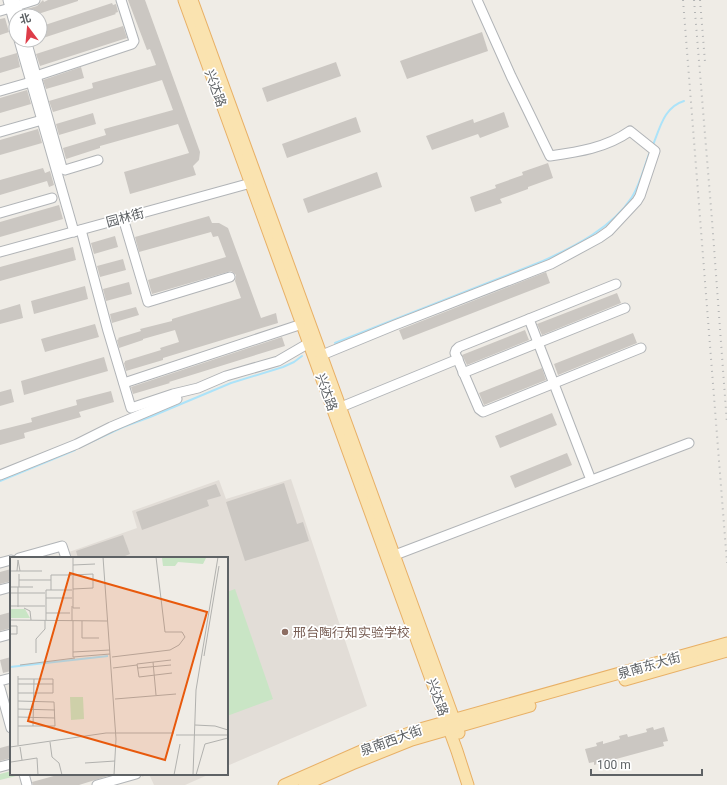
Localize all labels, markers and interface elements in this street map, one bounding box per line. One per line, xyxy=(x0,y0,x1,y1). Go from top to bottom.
north arrow xyxy=(8,8,48,48)
text: 北 xyxy=(18,11,32,27)
street label: 兴达路 xyxy=(202,67,229,109)
street label: 园林街 xyxy=(104,205,146,230)
street label: 兴达路 xyxy=(313,371,340,413)
inset map xyxy=(10,557,228,775)
place label: 邢台陶行知实验学校 xyxy=(293,625,410,640)
marker: 邢台陶行知实验学校 xyxy=(280,627,290,637)
street label: 泉南东大街 xyxy=(616,649,682,682)
street label: 兴达路 xyxy=(424,676,451,718)
street label: 泉南西大街 xyxy=(358,722,424,759)
scale bar xyxy=(591,751,702,777)
text: 100 m xyxy=(597,758,631,772)

